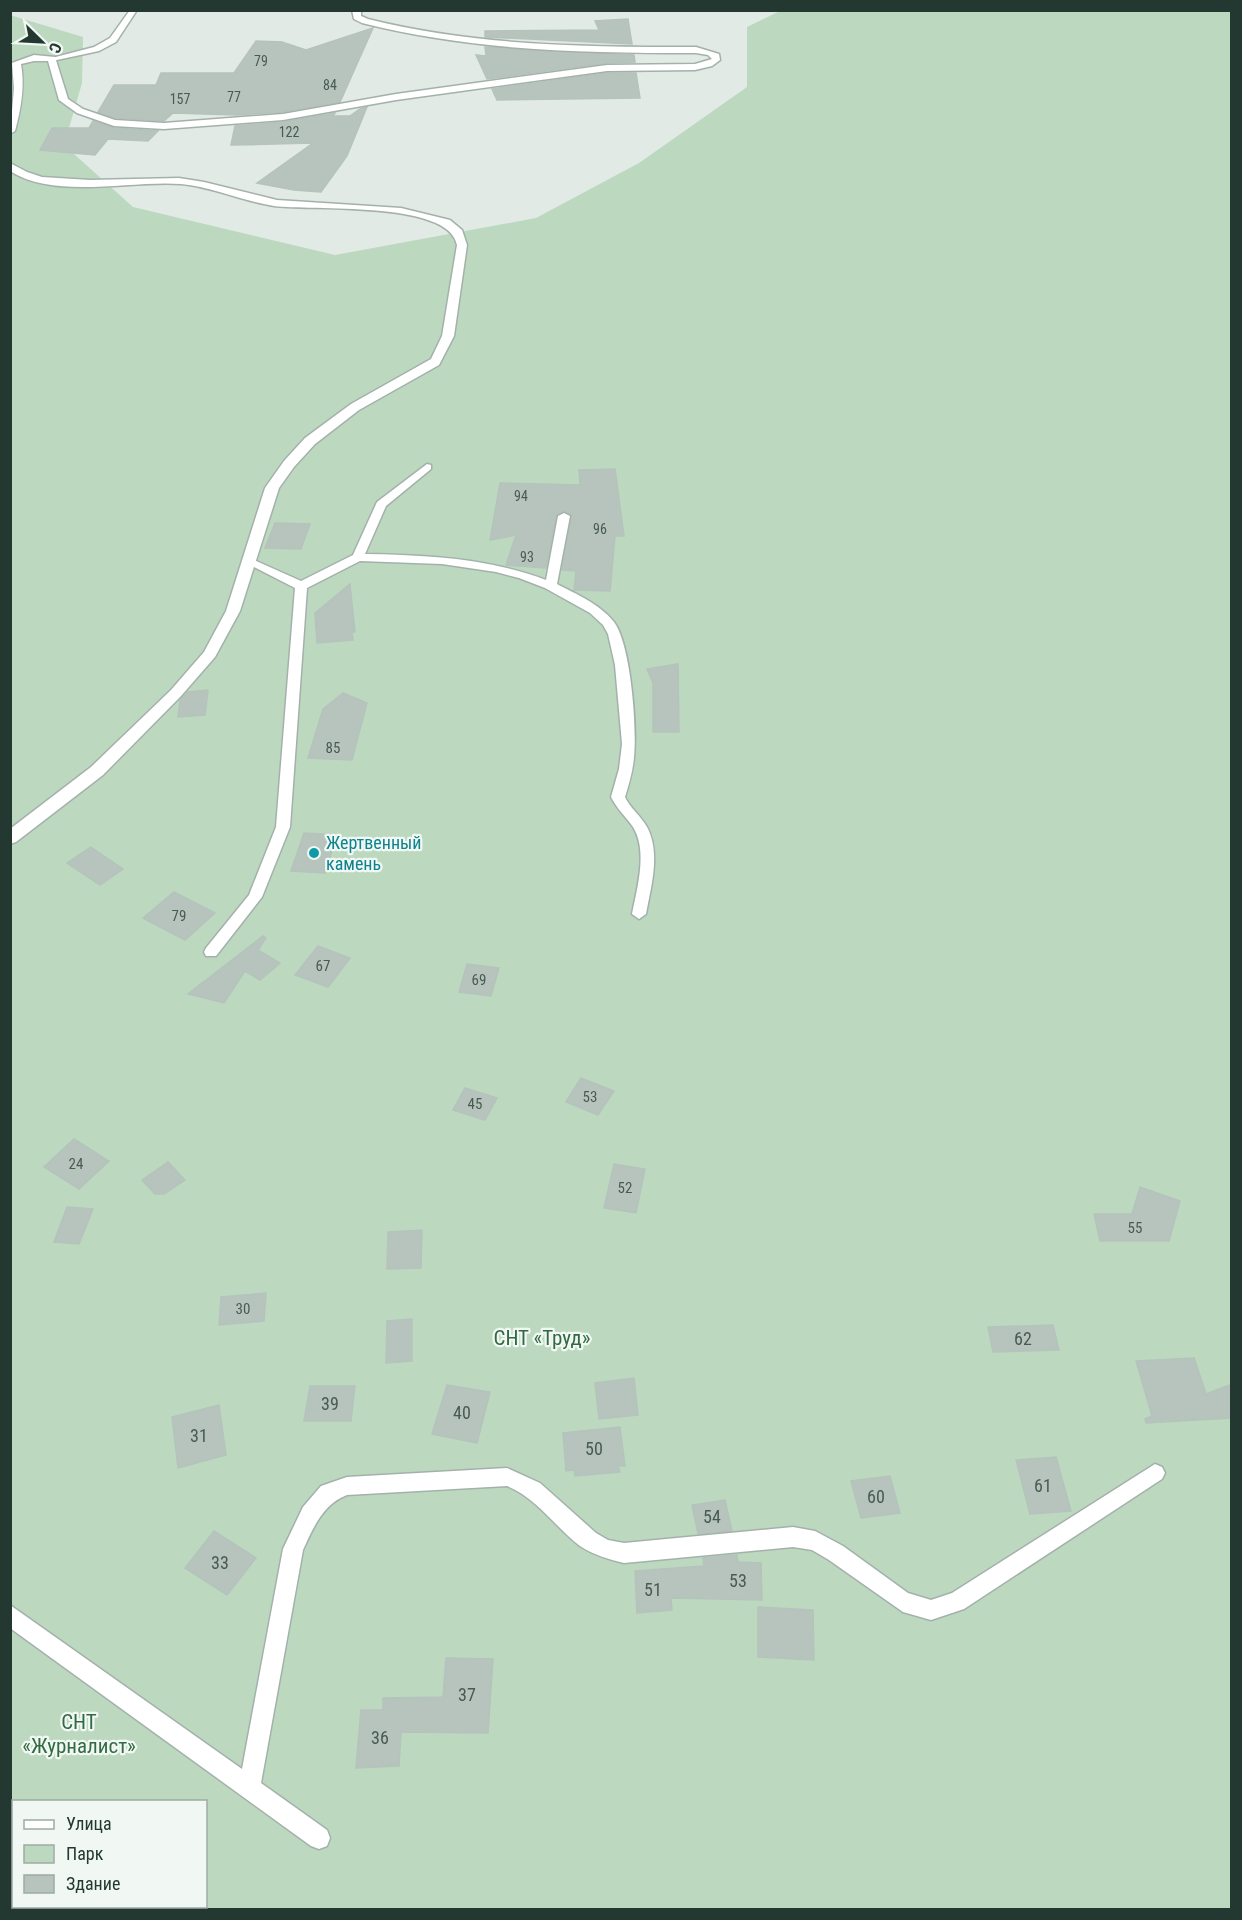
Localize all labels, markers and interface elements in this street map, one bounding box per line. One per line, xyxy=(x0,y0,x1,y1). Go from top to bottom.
north arrow xyxy=(12,12,72,72)
text: С xyxy=(45,40,66,56)
house number: 79 xyxy=(254,53,268,69)
house number: 84 xyxy=(323,77,337,93)
house number: 77 xyxy=(227,89,241,105)
house number: 157 xyxy=(170,91,190,107)
house number: 122 xyxy=(279,124,299,140)
house number: 94 xyxy=(514,488,528,504)
house number: 96 xyxy=(593,521,607,537)
house number: 93 xyxy=(520,549,534,565)
house number: 85 xyxy=(326,739,340,757)
place label: Жертвенный камень xyxy=(326,832,422,874)
marker: Жертвенный камень xyxy=(307,846,321,860)
house number: 79 xyxy=(172,907,186,925)
house number: 67 xyxy=(316,957,330,975)
house number: 69 xyxy=(472,971,486,989)
house number: 53 xyxy=(583,1088,597,1106)
house number: 45 xyxy=(468,1095,482,1113)
house number: 24 xyxy=(69,1155,83,1173)
house number: 52 xyxy=(618,1179,632,1197)
house number: 55 xyxy=(1128,1219,1142,1237)
house number: 30 xyxy=(236,1300,250,1318)
park label: СНТ «Труд» xyxy=(493,1326,591,1350)
house number: 62 xyxy=(1014,1328,1032,1349)
house number: 39 xyxy=(321,1393,339,1414)
house number: 40 xyxy=(453,1402,471,1423)
house number: 31 xyxy=(190,1425,208,1446)
house number: 50 xyxy=(585,1438,603,1459)
house number: 61 xyxy=(1034,1475,1052,1496)
house number: 60 xyxy=(867,1486,885,1507)
house number: 54 xyxy=(703,1506,721,1527)
house number: 33 xyxy=(211,1552,229,1573)
house number: 53 xyxy=(729,1570,747,1591)
house number: 51 xyxy=(644,1579,662,1600)
house number: 37 xyxy=(458,1684,476,1705)
park label: СНТ «Журналист» xyxy=(22,1710,136,1758)
house number: 36 xyxy=(371,1727,389,1748)
legend xyxy=(12,1800,207,1908)
text: Улица xyxy=(66,1813,112,1834)
text: Парк xyxy=(66,1843,104,1864)
text: Здание xyxy=(66,1873,120,1894)

